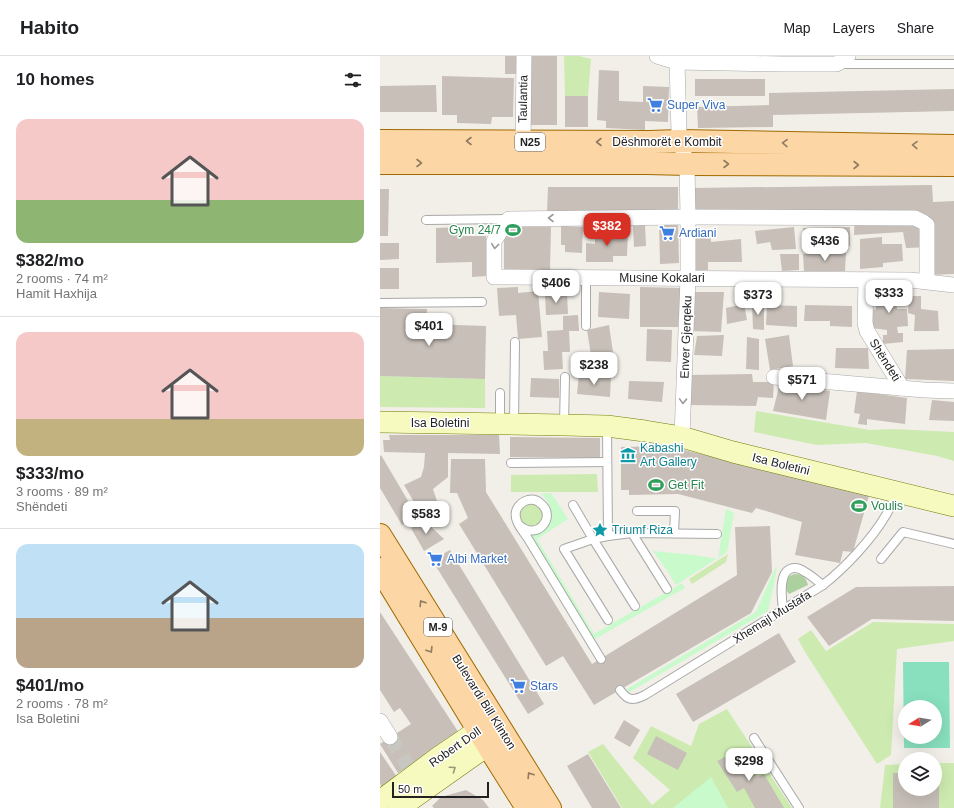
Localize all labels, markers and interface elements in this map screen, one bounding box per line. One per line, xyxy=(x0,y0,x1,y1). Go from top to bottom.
text: Habito xyxy=(20,17,79,38)
text: Map xyxy=(783,20,811,36)
text: Layers xyxy=(833,20,875,36)
text: Share xyxy=(897,20,934,36)
icon: filters xyxy=(342,69,364,91)
text: 10 homes xyxy=(16,70,94,89)
street label: Taulantia xyxy=(516,75,530,123)
supermarket icon: Super Viva xyxy=(646,96,664,114)
place label: Super Viva xyxy=(667,98,726,112)
road number: N25 xyxy=(515,133,545,151)
street label: Dëshmorët e Kombit xyxy=(612,135,722,149)
one-way arrow xyxy=(466,137,472,145)
one-way arrow xyxy=(596,138,602,146)
one-way arrow xyxy=(782,139,788,147)
one-way arrow xyxy=(912,141,918,149)
icon: home xyxy=(154,145,226,217)
one-way arrow xyxy=(416,159,422,167)
one-way arrow xyxy=(723,160,729,168)
one-way arrow xyxy=(853,161,859,169)
pin: $382 xyxy=(583,213,631,247)
one-way arrow xyxy=(548,214,554,222)
text: $382 xyxy=(593,218,621,233)
sports icon: Gym 24/7 xyxy=(504,221,522,239)
place label: Gym 24/7 xyxy=(449,223,501,237)
supermarket icon: Ardiani xyxy=(658,224,676,242)
place label: Ardiani xyxy=(679,226,716,240)
pin: $436 xyxy=(801,228,849,262)
text: $436 xyxy=(811,233,839,248)
one-way arrow xyxy=(490,243,499,249)
text: $382/mo xyxy=(16,251,84,270)
pin: $406 xyxy=(532,270,580,304)
text: 2 rooms · 74 m² xyxy=(16,271,108,286)
street label: Musine Kokalari xyxy=(619,271,705,285)
text: $406 xyxy=(542,275,570,290)
pin: $333 xyxy=(865,280,913,314)
pin: $373 xyxy=(734,282,782,316)
text: $333 xyxy=(875,285,903,300)
text: Hamit Haxhija xyxy=(16,286,97,301)
text: $373 xyxy=(744,287,772,302)
street label: Enver Gjerqeku xyxy=(678,295,694,379)
pin: $401 xyxy=(405,313,453,347)
text: $401 xyxy=(415,318,443,333)
street label: Shëndeti xyxy=(867,336,903,384)
pin: $238 xyxy=(570,352,618,386)
text: $238 xyxy=(580,357,608,372)
icon: home xyxy=(154,358,226,430)
pin: $571 xyxy=(778,367,826,401)
text: $571 xyxy=(788,372,816,387)
one-way arrow xyxy=(679,398,688,404)
street label: Isa Boletini xyxy=(411,416,469,430)
place label: Kabashi Art Gallery xyxy=(640,441,697,469)
museum icon: Kabashi Art Gallery xyxy=(619,446,637,464)
street label: Isa Boletini xyxy=(751,450,811,478)
text: $333/mo xyxy=(16,464,84,483)
sports icon: Get Fit xyxy=(647,476,665,494)
place label: Get Fit xyxy=(668,478,705,492)
text: 3 rooms · 89 m² xyxy=(16,484,108,499)
sports icon: Voulis xyxy=(850,497,868,515)
text: Shëndeti xyxy=(16,499,67,514)
place label: Voulis xyxy=(871,499,903,513)
pin: $583 xyxy=(402,501,450,535)
text: $583 xyxy=(412,506,440,521)
place icon: Triumf Riza xyxy=(591,521,609,539)
place label: Triumf Riza xyxy=(612,523,673,537)
supermarket icon: Albi Market xyxy=(426,550,444,568)
place label: Albi Market xyxy=(447,552,508,566)
icon: home xyxy=(154,570,226,642)
street label: Xhemajl Mustafa xyxy=(730,587,814,647)
one-way arrow xyxy=(420,600,427,607)
road number: M-9 xyxy=(424,618,452,636)
one-way arrow xyxy=(425,646,432,653)
street label: Bulevardi Bill Klinton xyxy=(449,652,519,752)
text: $401/mo xyxy=(16,676,84,695)
supermarket icon: Stars xyxy=(509,677,527,695)
place label: Stars xyxy=(530,679,558,693)
text: 2 rooms · 78 m² xyxy=(16,696,108,711)
north arrow xyxy=(898,700,942,744)
map controls xyxy=(898,700,942,796)
text: Isa Boletini xyxy=(16,711,80,726)
street label: Robert Doll xyxy=(426,724,484,770)
pin: $298 xyxy=(725,748,773,782)
button: layers xyxy=(898,752,942,796)
text: $298 xyxy=(735,753,763,768)
one-way arrow xyxy=(449,767,456,774)
one-way arrow xyxy=(527,772,534,779)
scale bar xyxy=(392,780,489,799)
text: 50 m xyxy=(398,783,422,795)

